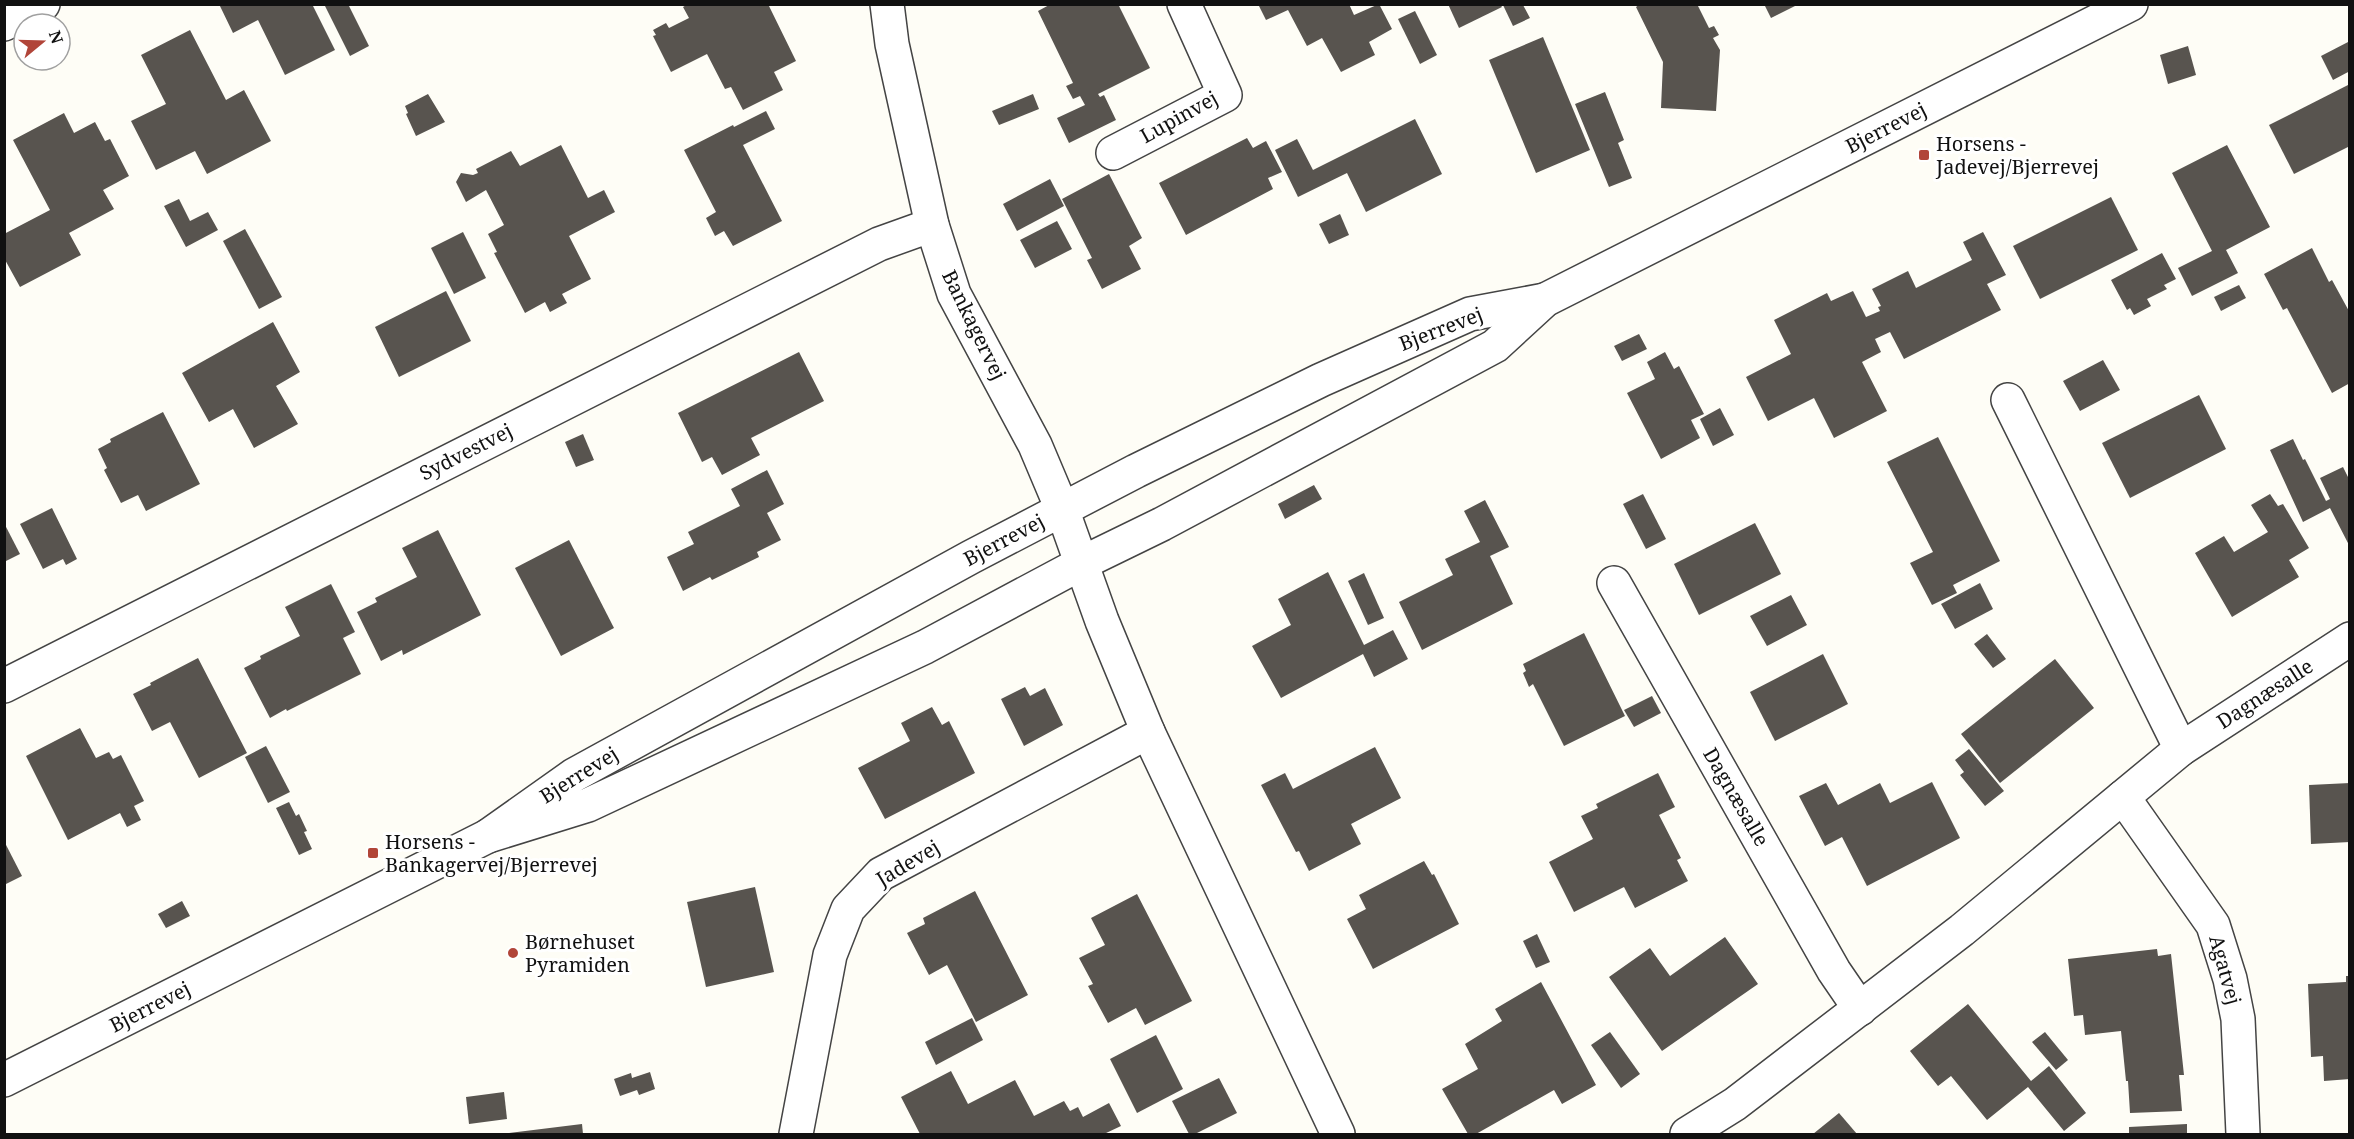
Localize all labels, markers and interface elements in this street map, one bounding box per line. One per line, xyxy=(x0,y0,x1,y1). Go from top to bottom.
north arrow xyxy=(12,12,72,72)
text: N xyxy=(44,28,69,47)
street label: Lupinvej xyxy=(1135,84,1222,149)
street label: Bjerrevej xyxy=(1841,96,1931,159)
place label: Horsens - Jadevej/Bjerrevej xyxy=(1935,130,2099,180)
marker: Horsens - Jadevej/Bjerrevej xyxy=(1917,148,1931,162)
street label: Bankagervej xyxy=(936,265,1013,384)
street label: Bjerrevej xyxy=(1395,300,1487,357)
street label: Sydvestvej xyxy=(415,417,517,486)
street label: Bjerrevej xyxy=(959,507,1049,572)
street label: Dagnæsalle xyxy=(2211,652,2318,735)
street label: Bjerrevej xyxy=(534,740,623,809)
street label: Dagnæsalle xyxy=(1697,743,1776,851)
place label: Horsens - Bankagervej/Bjerrevej xyxy=(385,828,598,878)
street label: Jadevej xyxy=(870,833,945,893)
marker: Horsens - Bankagervej/Bjerrevej xyxy=(366,846,380,860)
place label: Børnehuset Pyramiden xyxy=(525,928,635,978)
street label: Agatvej xyxy=(2203,932,2248,1008)
marker: Børnehuset Pyramiden xyxy=(506,946,520,960)
street label: Bjerrevej xyxy=(105,975,195,1038)

